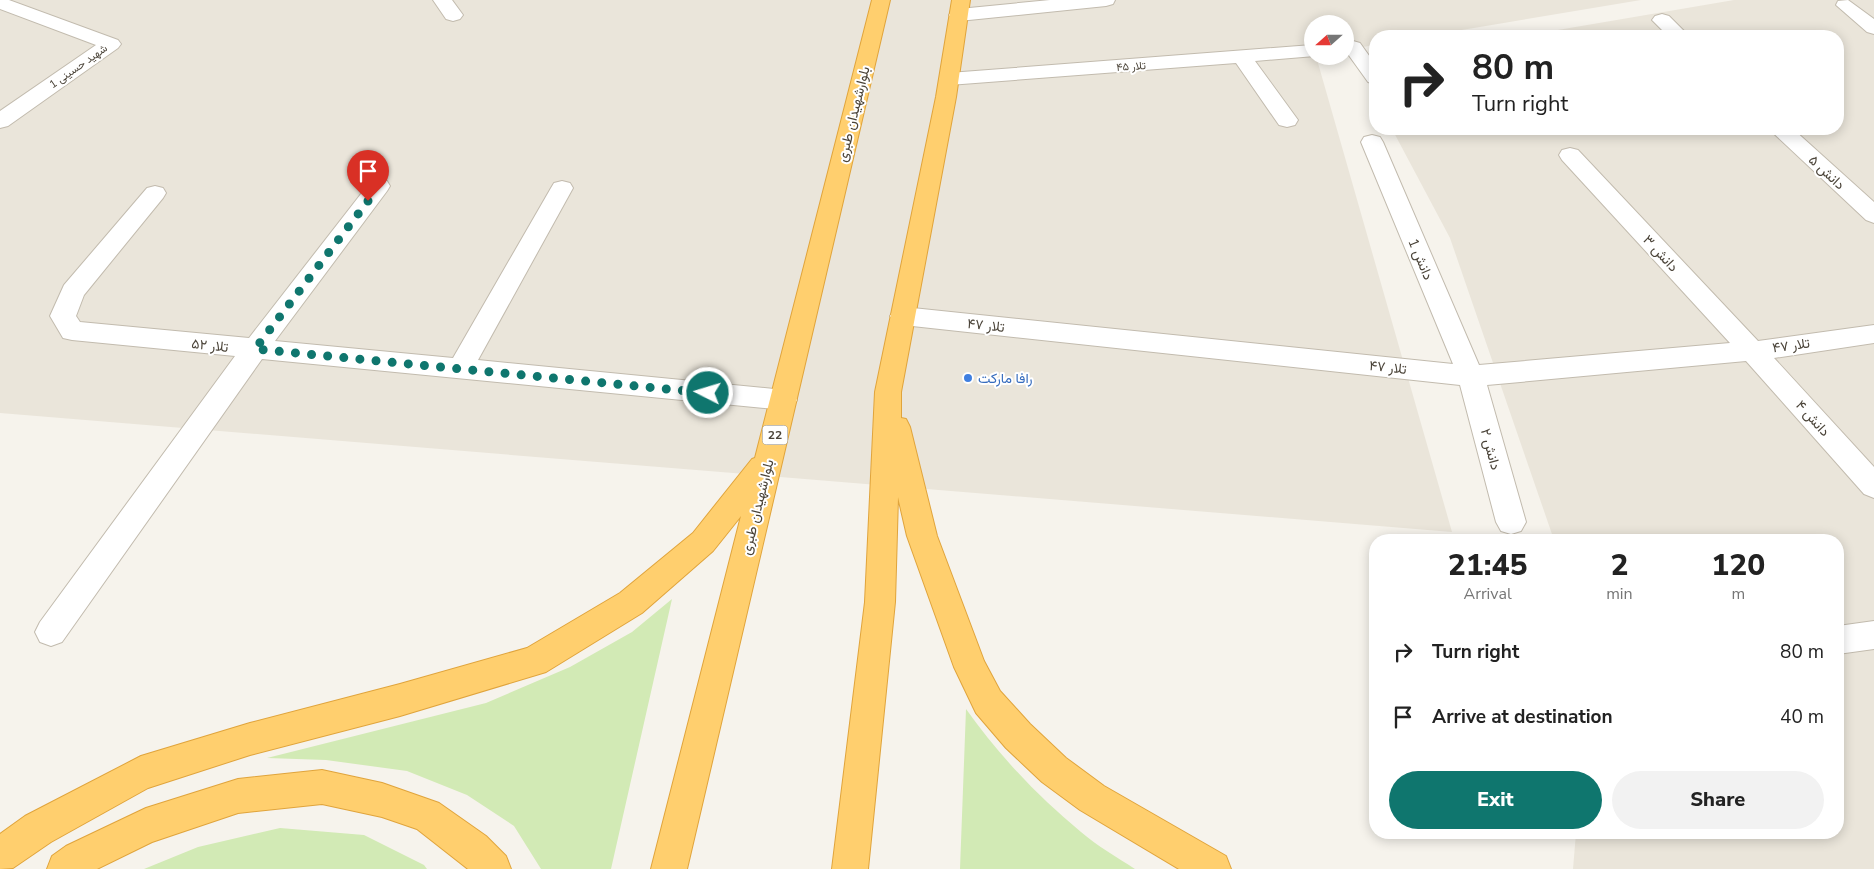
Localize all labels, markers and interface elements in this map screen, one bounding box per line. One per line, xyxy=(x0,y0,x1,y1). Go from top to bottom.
north arrow xyxy=(1304,15,1354,65)
map controls xyxy=(1304,15,1354,65)
street label: شهید حسینی 1 xyxy=(46,41,111,92)
text: 80 m xyxy=(1472,44,1554,91)
icon: right xyxy=(1389,50,1454,115)
street label: تلار ۴۵ xyxy=(1116,58,1147,75)
street label: بلوارشهیدان طبری xyxy=(832,64,875,164)
text: Turn right xyxy=(1472,89,1568,119)
pin xyxy=(347,150,389,201)
street label: دانش ۵ xyxy=(1804,151,1849,194)
icon: arrive xyxy=(354,157,382,185)
street label: دانش ۳ xyxy=(1639,231,1683,276)
street label: دانش 1 xyxy=(1403,236,1438,283)
street label: تلار ۴۷ xyxy=(966,314,1006,337)
street label: تلار ۴۷ xyxy=(1771,333,1811,358)
street label: تلار ۵۲ xyxy=(191,334,230,357)
street label: تلار ۴۷ xyxy=(1368,356,1408,379)
position arrow xyxy=(681,366,733,418)
place label: رافا مارکت xyxy=(978,369,1033,388)
marker: رافا مارکت xyxy=(962,372,974,384)
street label: دانش ۴ xyxy=(1791,396,1834,441)
road number: 22 xyxy=(762,426,788,444)
street label: دانش ۲ xyxy=(1476,426,1505,472)
street label: بلوارشهیدان طبری xyxy=(736,457,779,557)
text: 21:45 xyxy=(1448,545,1527,586)
text: 2 xyxy=(1610,545,1628,586)
text: 120 xyxy=(1711,545,1765,586)
text: Arrival xyxy=(1464,583,1512,605)
text: min xyxy=(1606,583,1633,605)
text: m xyxy=(1731,583,1745,605)
icon: right xyxy=(1389,638,1417,666)
text: Turn right xyxy=(1432,639,1519,665)
text: 80 m xyxy=(1780,639,1824,665)
icon: arrive xyxy=(1389,703,1417,731)
text: Arrive at destination xyxy=(1432,704,1613,730)
text: 40 m xyxy=(1780,704,1824,730)
button: Exit xyxy=(1389,771,1602,829)
button: Share xyxy=(1612,771,1824,829)

